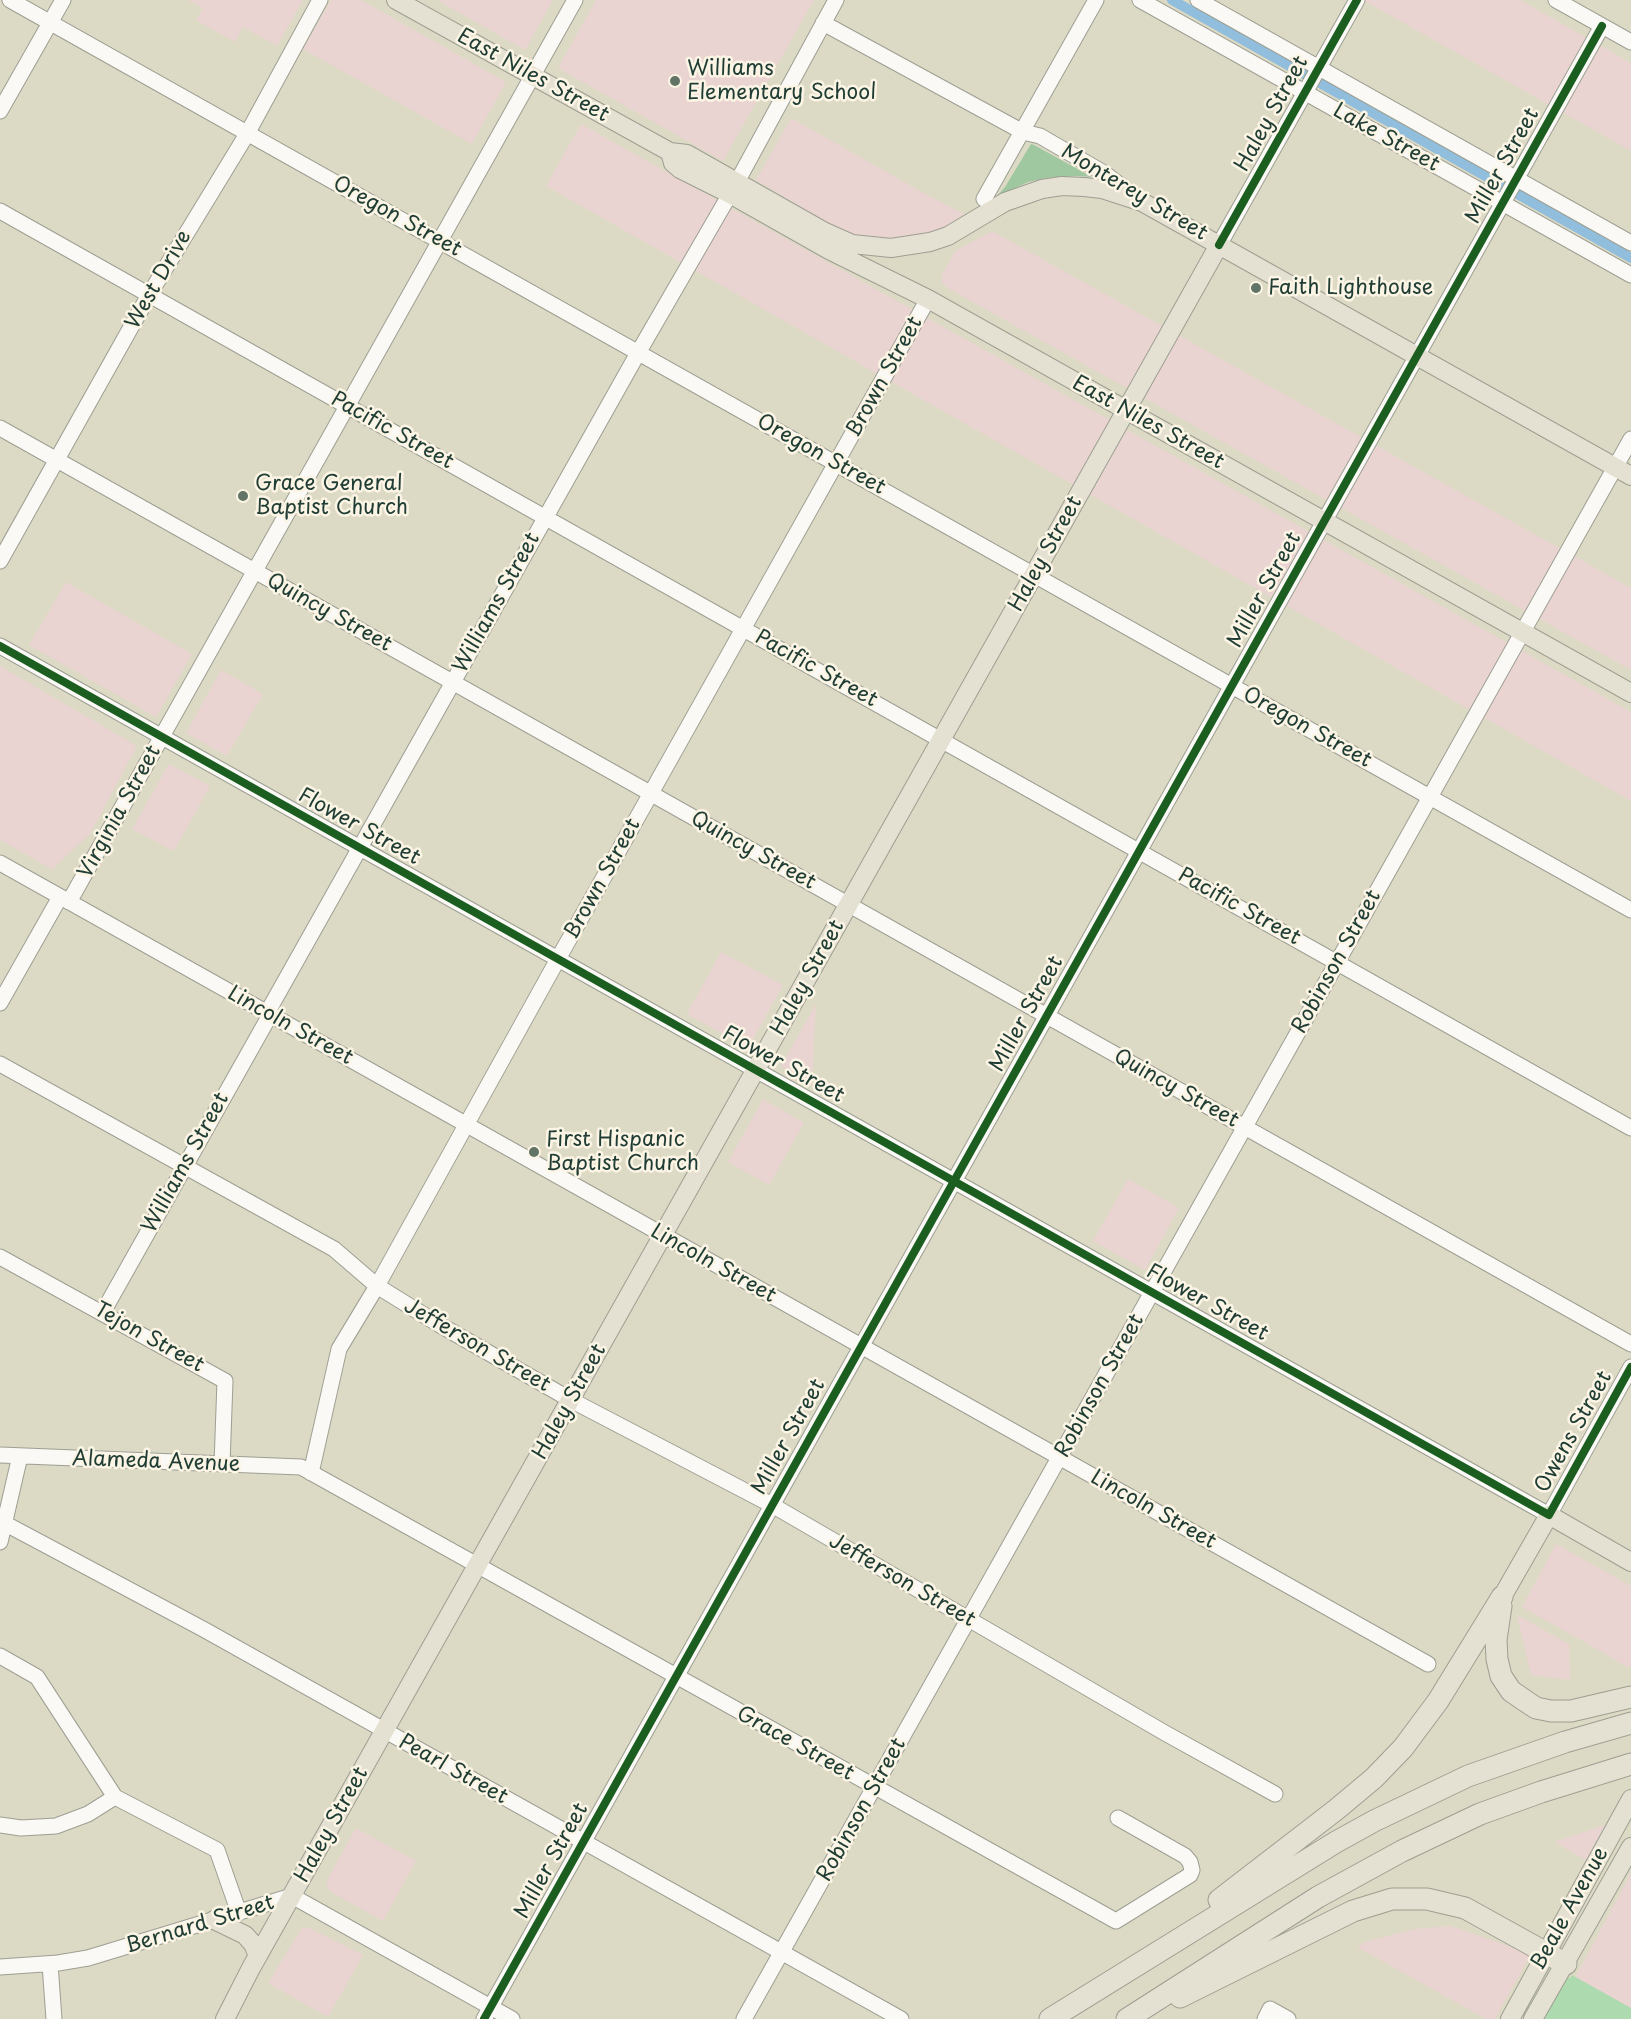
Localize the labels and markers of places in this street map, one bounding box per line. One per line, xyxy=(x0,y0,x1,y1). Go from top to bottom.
place label: Williams Elementary School xyxy=(687,56,876,106)
marker: Williams Elementary School xyxy=(668,74,682,88)
place label: Faith Lighthouse xyxy=(1268,275,1433,301)
marker: Faith Lighthouse xyxy=(1249,281,1263,295)
place label: Grace General Baptist Church xyxy=(255,471,408,521)
marker: Grace General Baptist Church xyxy=(236,489,250,503)
place label: First Hispanic Baptist Church xyxy=(546,1127,699,1177)
marker: First Hispanic Baptist Church xyxy=(527,1145,541,1159)

